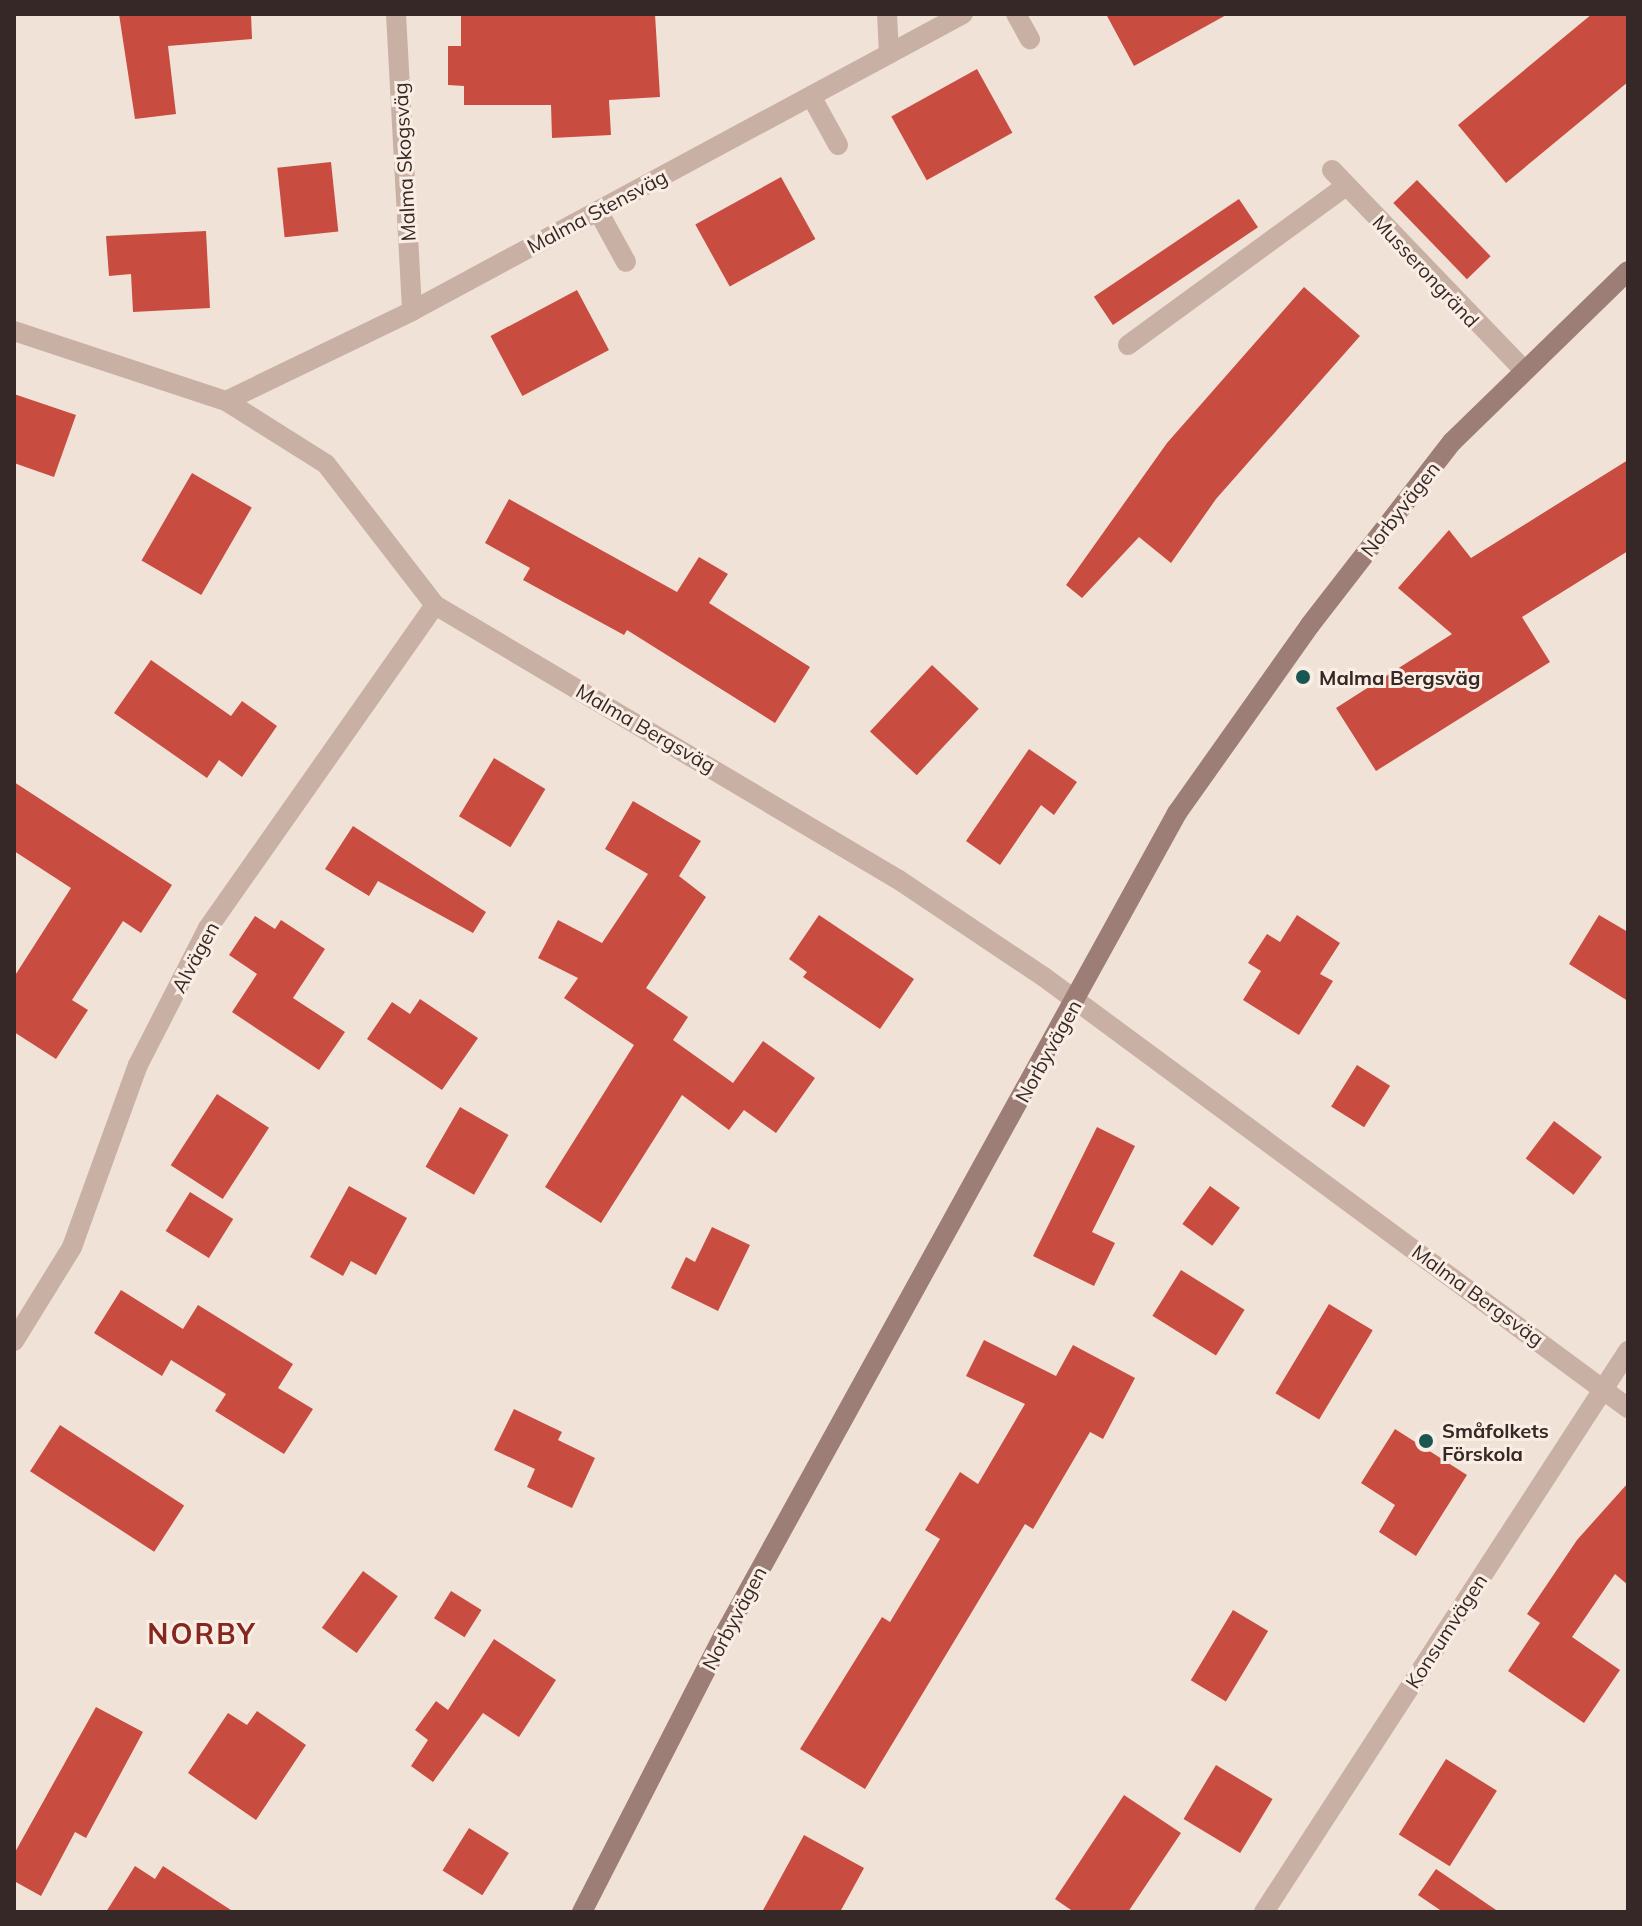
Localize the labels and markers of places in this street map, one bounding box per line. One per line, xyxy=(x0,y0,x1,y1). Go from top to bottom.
place label: Malma Bergsväg xyxy=(1319,665,1480,689)
marker: Malma Bergsväg xyxy=(1294,668,1312,686)
place label: Småfolkets Förskola xyxy=(1442,1418,1549,1465)
marker: Småfolkets Förskola xyxy=(1417,1432,1435,1450)

